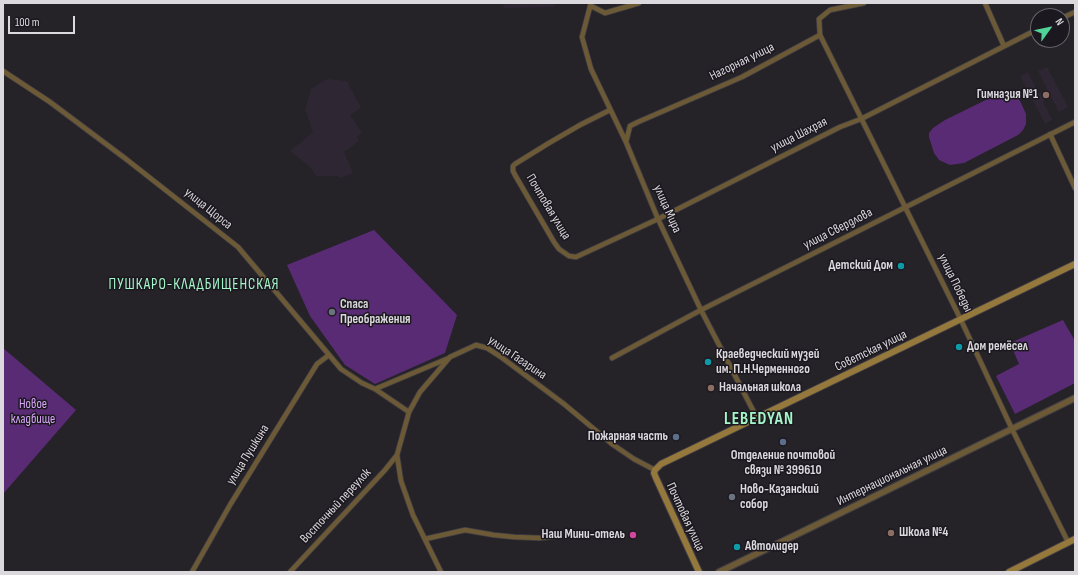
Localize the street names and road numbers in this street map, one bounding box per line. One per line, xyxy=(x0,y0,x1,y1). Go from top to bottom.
street label: Нагорная улица xyxy=(707,40,777,84)
street label: улица Шахрая xyxy=(768,114,830,156)
street label: Почтовая улица xyxy=(522,171,574,243)
street label: улица Мира xyxy=(650,183,684,235)
street label: улица Щорса xyxy=(181,185,235,233)
street label: улица Свердлова xyxy=(801,205,875,253)
street label: улица Победы xyxy=(934,251,976,315)
street label: Советская улица xyxy=(832,327,910,375)
street label: улица Гагарина xyxy=(485,333,549,383)
street label: улица Пушкина xyxy=(223,422,273,488)
street label: Интернациональная улица xyxy=(834,443,950,509)
street label: Восточный переулок xyxy=(297,465,375,547)
street label: Почтовая улица xyxy=(662,480,708,554)

